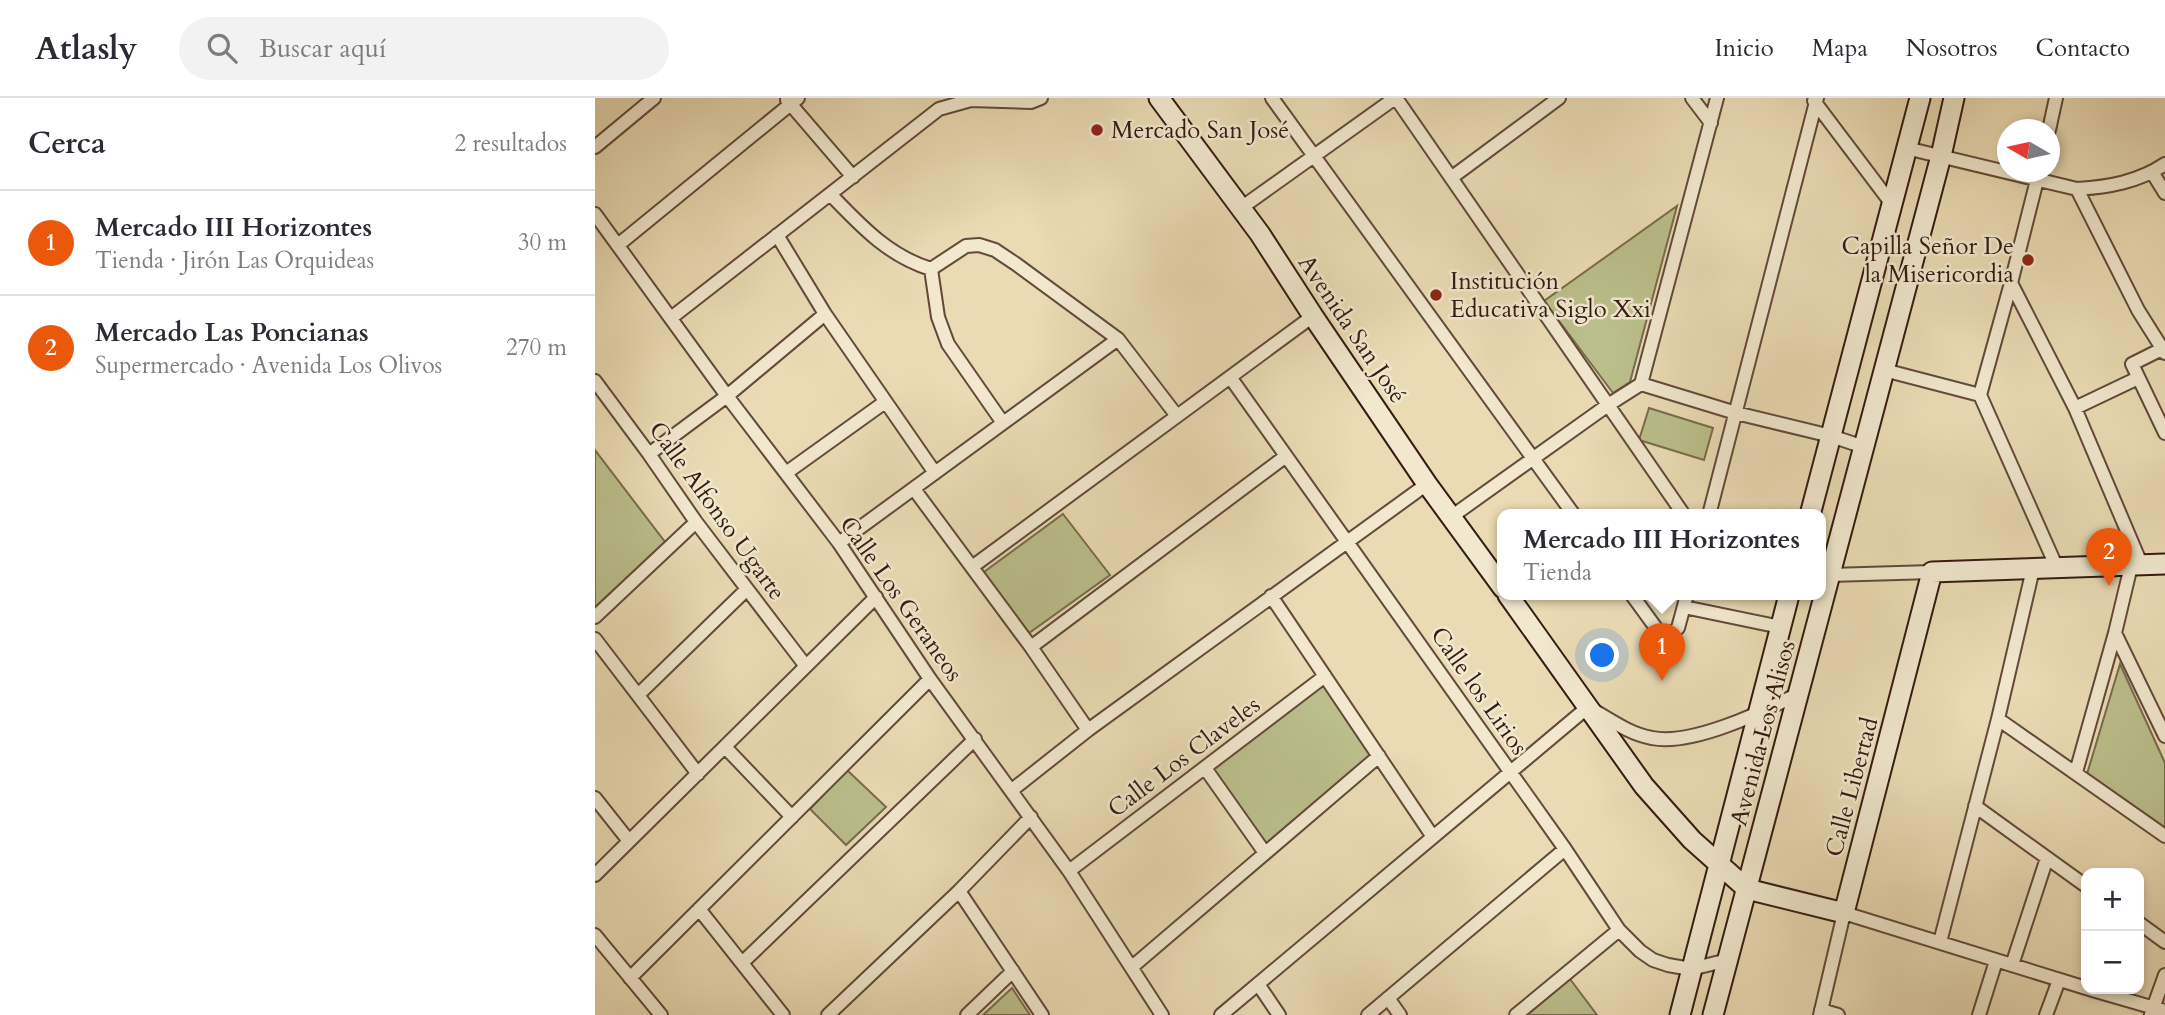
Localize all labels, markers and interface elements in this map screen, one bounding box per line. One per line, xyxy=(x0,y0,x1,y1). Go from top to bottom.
search box xyxy=(179,17,669,80)
text: Atlasly xyxy=(35,26,137,71)
icon: search xyxy=(203,29,241,67)
text: Buscar aquí xyxy=(259,31,386,66)
text: Inicio xyxy=(1714,32,1774,65)
text: Mapa xyxy=(1812,32,1868,65)
text: Nosotros xyxy=(1906,32,1998,65)
text: Contacto xyxy=(2036,32,2130,65)
place label: Mercado San José xyxy=(1111,114,1289,147)
north arrow xyxy=(1997,119,2060,182)
marker: Mercado San José xyxy=(1089,122,1105,138)
text: Cerca xyxy=(28,123,106,164)
text: 2 resultados xyxy=(454,128,567,159)
text: Mercado III Horizontes xyxy=(95,210,372,245)
text: 1 xyxy=(45,227,57,258)
text: 30 m xyxy=(518,227,567,258)
place label: Capilla Señor De la Misericordia xyxy=(1842,230,2015,291)
text: Tienda · Jirón Las Orquideas xyxy=(95,245,374,276)
street label: Avenida San José xyxy=(1290,248,1414,410)
marker: Capilla Señor De la Misericordia xyxy=(2020,252,2036,268)
place label: Institución Educativa Siglo Xxi xyxy=(1450,265,1651,326)
marker: Institución Educativa Siglo Xxi xyxy=(1428,287,1444,303)
text: Mercado Las Poncianas xyxy=(95,315,369,350)
text: 2 xyxy=(45,332,57,363)
text: 270 m xyxy=(506,332,567,363)
text: Supermercado · Avenida Los Olivos xyxy=(95,350,442,381)
street label: Calle Alfonso Ugarte xyxy=(641,415,793,607)
popup xyxy=(1497,509,1826,600)
street label: Calle Los Geraneos xyxy=(832,510,970,688)
text: Mercado III Horizontes xyxy=(1523,522,1800,557)
pin: 2 xyxy=(2086,528,2132,586)
text: Tienda xyxy=(1523,557,1592,588)
street label: Calle los Lirios xyxy=(1423,620,1535,762)
pin: 1 xyxy=(1639,623,1685,681)
street label: Avenida Los Alisos xyxy=(1722,636,1804,830)
your location xyxy=(1585,638,1619,672)
street label: Calle Los Claveles xyxy=(1101,689,1267,825)
street label: Calle Libertad xyxy=(1818,714,1886,860)
map controls xyxy=(2081,868,2144,994)
button: + xyxy=(2081,868,2144,931)
button: − xyxy=(2081,931,2144,994)

